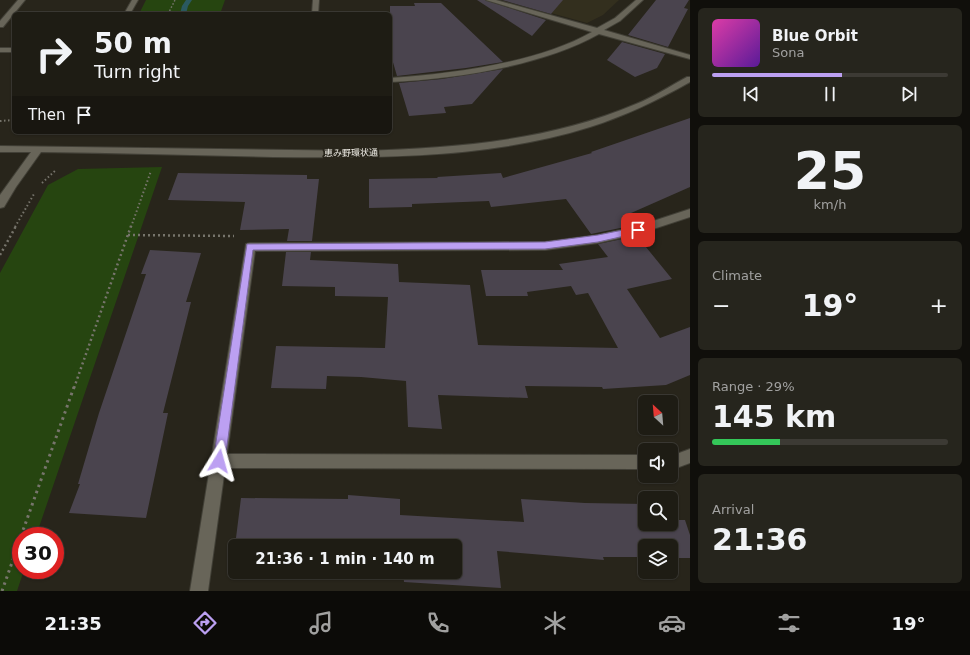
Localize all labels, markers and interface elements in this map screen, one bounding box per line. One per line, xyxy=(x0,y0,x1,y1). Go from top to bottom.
text: 50 m xyxy=(94,27,172,60)
text: Blue Orbit xyxy=(772,27,858,45)
icon: right xyxy=(28,28,80,80)
text: Sona xyxy=(772,45,804,60)
text: Turn right xyxy=(94,61,180,82)
icon: previous xyxy=(740,83,762,105)
icon: pause xyxy=(819,83,841,105)
icon: next xyxy=(898,83,920,105)
icon: arrive xyxy=(73,104,95,126)
text: Then xyxy=(28,106,65,124)
text: 25 xyxy=(794,141,866,201)
street label: 恵み野環状通 xyxy=(324,147,378,158)
text: km/h xyxy=(814,197,846,212)
pin xyxy=(621,213,655,247)
icon: arrive xyxy=(627,219,649,241)
text: Climate xyxy=(712,268,762,283)
text: 19° xyxy=(802,288,858,323)
text: − xyxy=(712,293,730,318)
text: + xyxy=(930,293,948,318)
text: Range · 29% xyxy=(712,379,795,394)
north arrow xyxy=(638,395,678,435)
map controls xyxy=(638,395,678,579)
text: 145 km xyxy=(712,399,836,434)
position arrow xyxy=(198,440,240,482)
button: sound xyxy=(638,443,678,483)
button: search xyxy=(638,491,678,531)
text: Arrival xyxy=(712,502,754,517)
text: 21:36 xyxy=(712,522,808,557)
speed limit sign: 30 xyxy=(12,527,64,579)
button: layers xyxy=(638,539,678,579)
text: 21:36 · 1 min · 140 m xyxy=(255,550,435,568)
icon: directions xyxy=(191,609,219,637)
icon: music xyxy=(307,609,335,637)
icon: phone xyxy=(424,609,452,637)
icon: climate xyxy=(541,609,569,637)
icon: car xyxy=(658,609,686,637)
icon: filters xyxy=(775,609,803,637)
text: 21:35 xyxy=(44,613,102,634)
text: 19° xyxy=(892,613,926,634)

